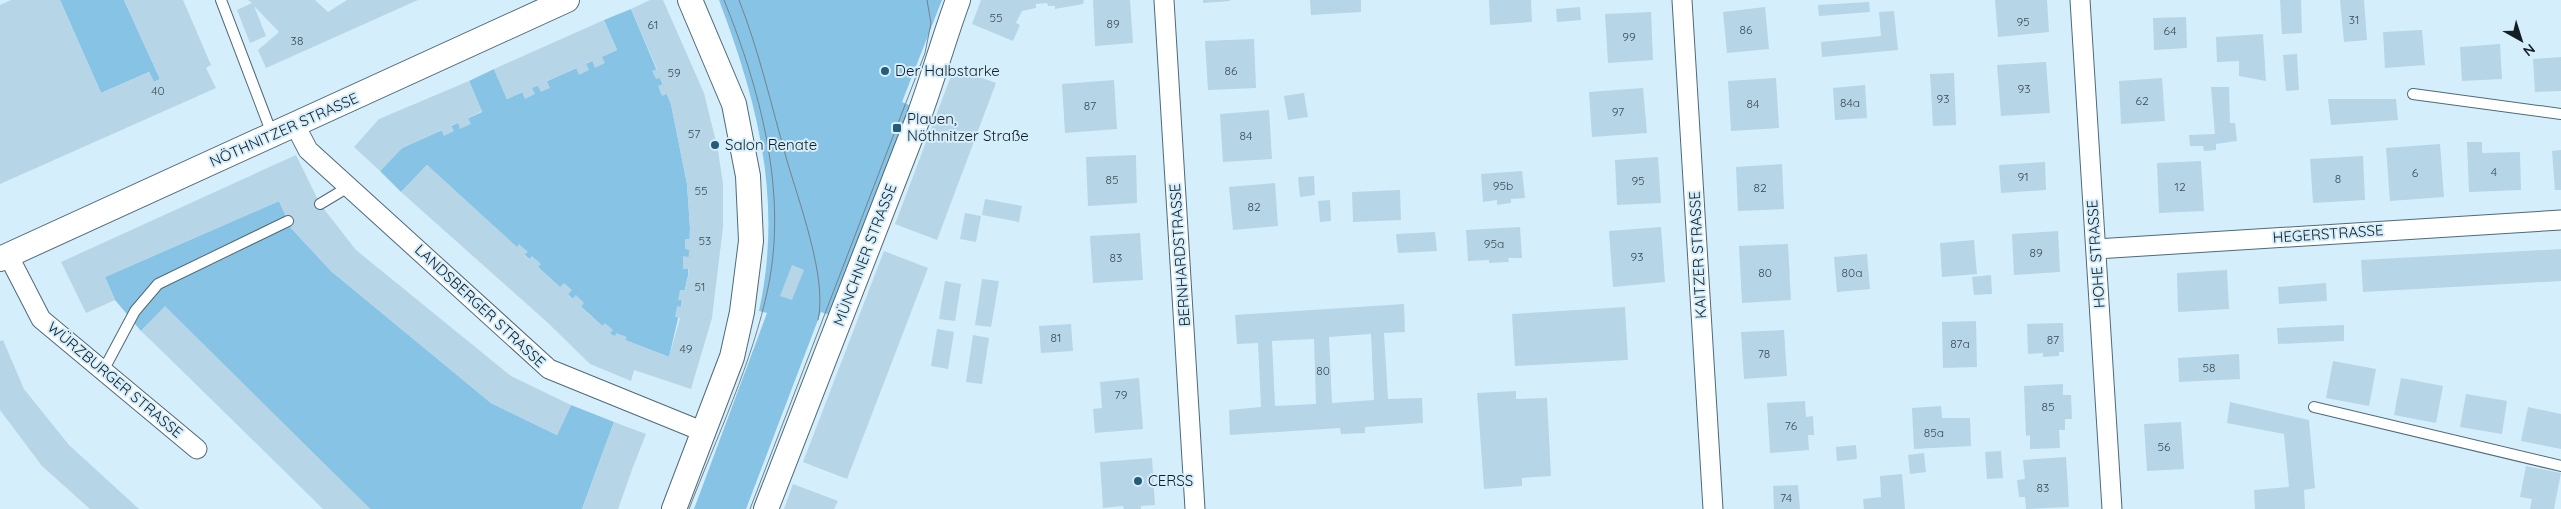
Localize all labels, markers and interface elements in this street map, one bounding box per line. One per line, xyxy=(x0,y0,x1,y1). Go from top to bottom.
house number: 55 xyxy=(989,10,1003,25)
house number: 31 xyxy=(2349,12,2359,27)
house number: 95 xyxy=(2016,14,2030,29)
north arrow xyxy=(2496,15,2546,65)
house number: 89 xyxy=(1106,16,1120,31)
house number: 61 xyxy=(648,17,658,32)
house number: 86 xyxy=(1740,22,1753,37)
house number: 64 xyxy=(2164,23,2176,38)
house number: 99 xyxy=(1622,29,1636,44)
house number: 38 xyxy=(291,33,303,48)
text: N xyxy=(2520,40,2539,60)
place label: Der Halbstarke xyxy=(895,61,1000,80)
house number: 86 xyxy=(1225,63,1238,78)
house number: 59 xyxy=(667,65,681,80)
marker: Der Halbstarke xyxy=(879,65,891,77)
house number: 93 xyxy=(2018,81,2030,96)
house number: 40 xyxy=(151,83,165,98)
street label: NÖTHNITZER STRASSE xyxy=(206,88,361,171)
house number: 93 xyxy=(1937,91,1949,106)
house number: 62 xyxy=(2135,93,2149,108)
house number: 84a xyxy=(1840,95,1860,110)
house number: 84 xyxy=(1747,96,1759,111)
house number: 87 xyxy=(1084,98,1096,113)
house number: 97 xyxy=(1612,104,1624,119)
place label: Plauen, Nöthnitzer Straße xyxy=(907,109,1029,145)
marker: Plauen, Nöthnitzer Straße xyxy=(891,122,903,134)
house number: 57 xyxy=(688,126,700,141)
house number: 84 xyxy=(1240,128,1252,143)
place label: Salon Renate xyxy=(725,135,817,154)
marker: Salon Renate xyxy=(709,139,721,151)
house number: 4 xyxy=(2491,164,2497,179)
house number: 6 xyxy=(2412,165,2419,180)
house number: 91 xyxy=(2017,169,2029,184)
house number: 8 xyxy=(2335,171,2341,186)
house number: 85 xyxy=(1105,172,1119,187)
house number: 95 xyxy=(1631,173,1645,188)
house number: 95b xyxy=(1493,178,1513,193)
house number: 12 xyxy=(2174,179,2186,194)
house number: 82 xyxy=(1753,180,1767,195)
street label: MÜNCHNER STRASSE xyxy=(829,181,900,329)
house number: 55 xyxy=(694,183,708,198)
street label: BERNHARDSTRASSE xyxy=(1165,183,1194,327)
street label: KAITZER STRASSE xyxy=(1685,191,1710,319)
house number: 82 xyxy=(1247,199,1261,214)
street label: HOHE STRASSE xyxy=(2082,199,2109,309)
street label: HEGERSTRASSE xyxy=(2272,220,2384,247)
house number: 53 xyxy=(699,233,711,248)
house number: 95a xyxy=(1484,236,1504,251)
street label: LANDSBERGER STRASSE xyxy=(411,240,550,371)
house number: 89 xyxy=(2029,245,2043,260)
house number: 93 xyxy=(1631,249,1643,264)
house number: 83 xyxy=(1110,250,1122,265)
house number: 80 xyxy=(1758,265,1772,280)
house number: 80a xyxy=(1842,265,1862,280)
house number: 51 xyxy=(695,279,705,294)
street label: WÜRZBURGER STRASSE xyxy=(44,317,187,442)
house number: 81 xyxy=(1051,330,1061,345)
house number: 87 xyxy=(2047,332,2059,347)
house number: 87a xyxy=(1950,336,1970,351)
house number: 49 xyxy=(680,341,693,356)
house number: 78 xyxy=(1758,346,1770,361)
house number: 58 xyxy=(2202,360,2216,375)
house number: 80 xyxy=(1316,363,1330,378)
house number: 79 xyxy=(1115,387,1128,402)
house number: 85 xyxy=(2041,399,2055,414)
house number: 76 xyxy=(1785,418,1798,433)
house number: 85a xyxy=(1924,425,1944,440)
house number: 56 xyxy=(2158,439,2171,454)
place label: CERSS xyxy=(1148,471,1193,490)
marker: CERSS xyxy=(1132,475,1144,487)
house number: 83 xyxy=(2037,480,2049,495)
house number: 74 xyxy=(1780,490,1792,505)

